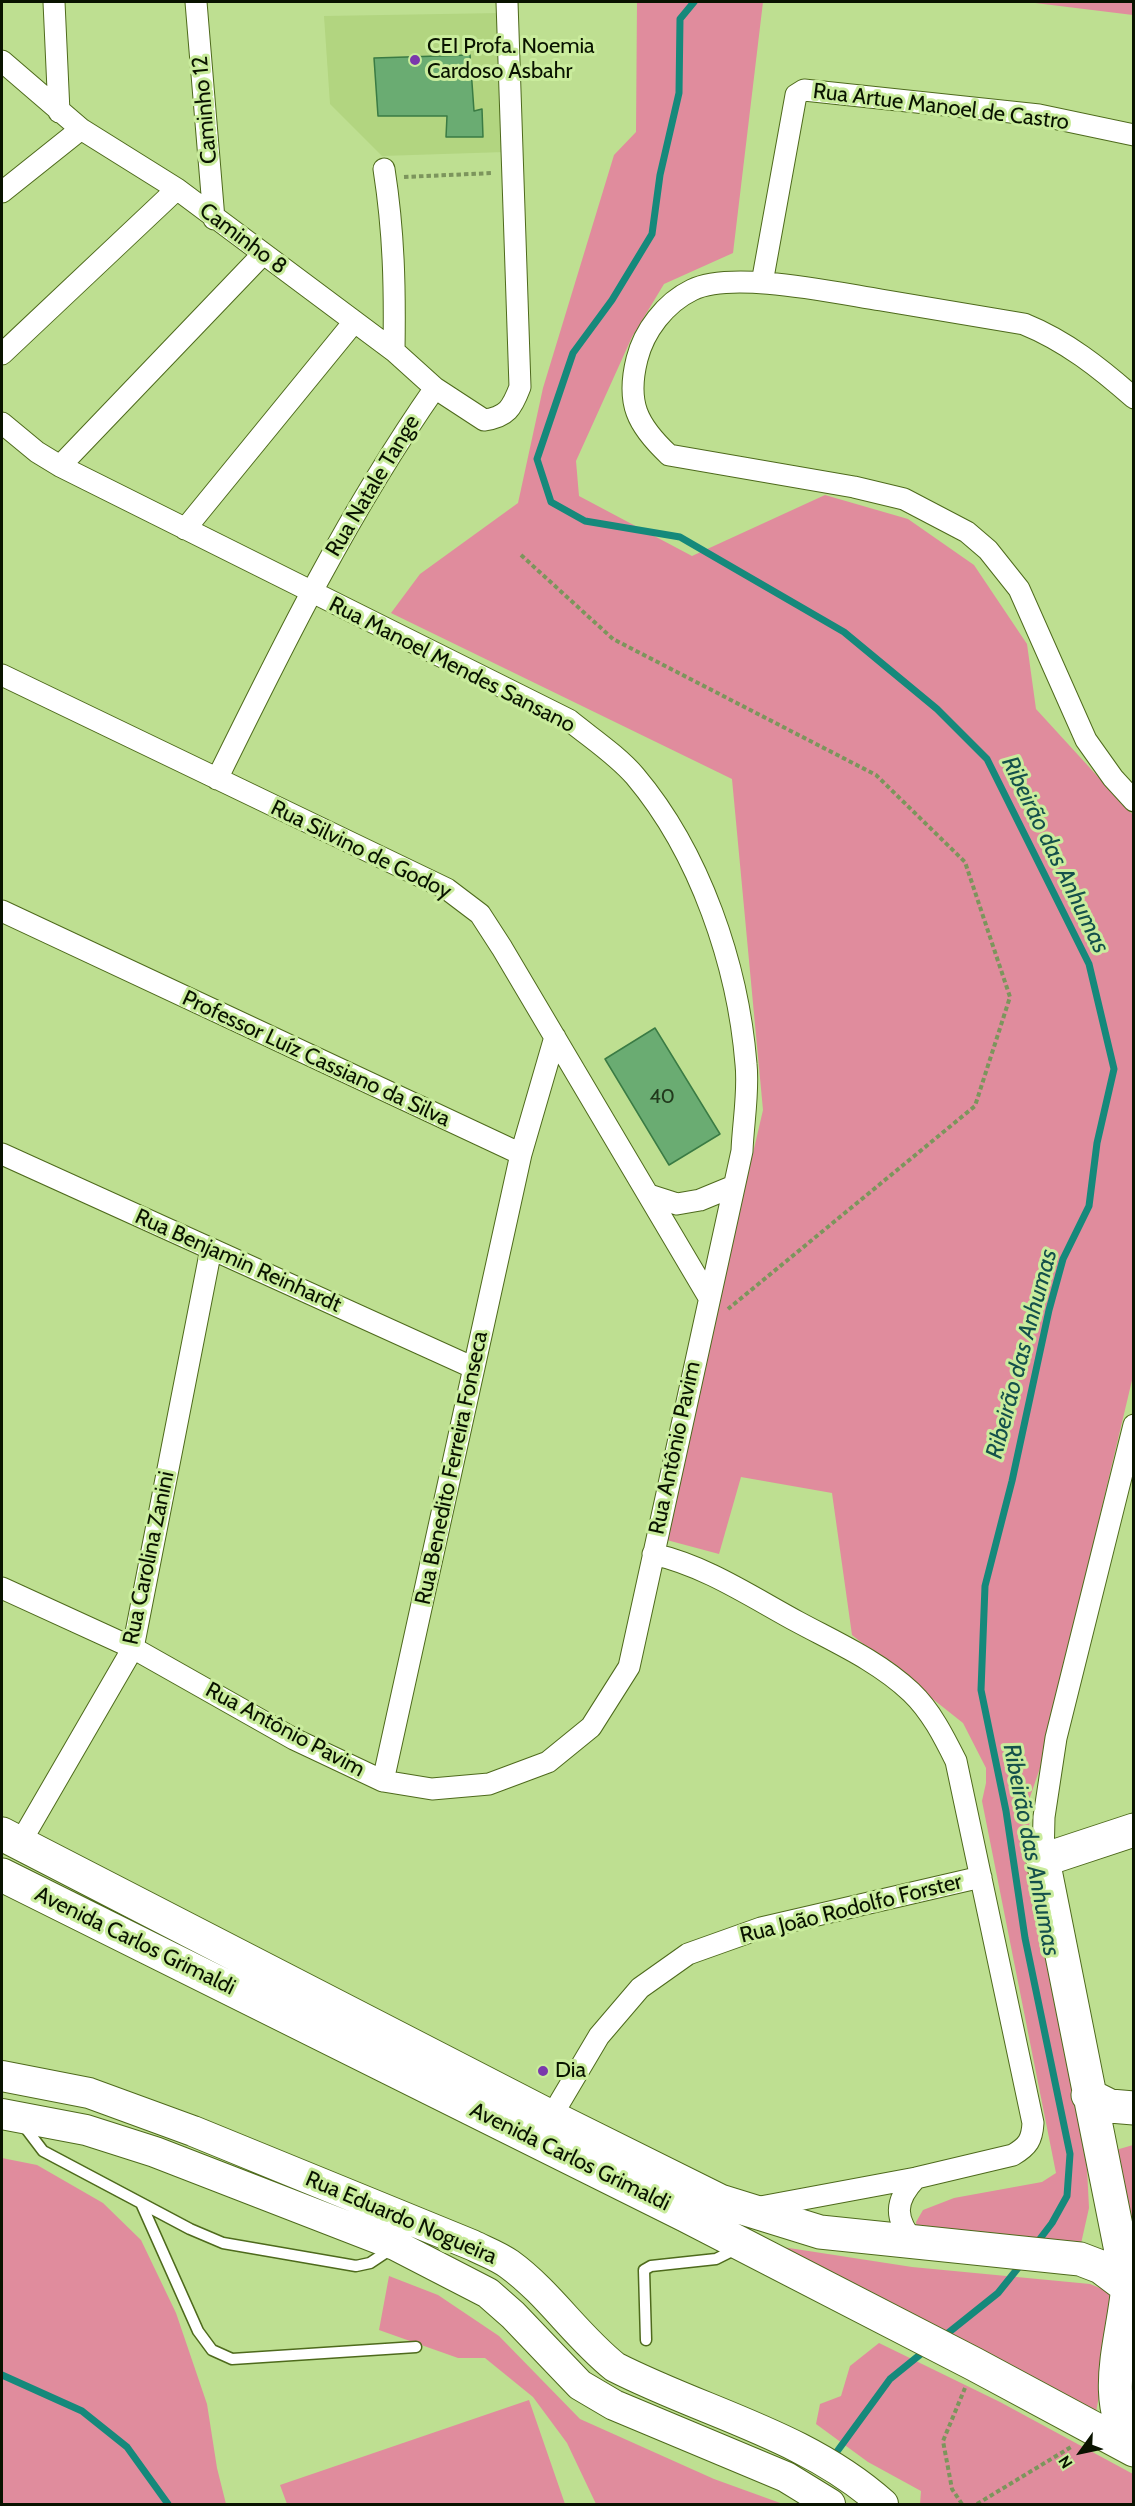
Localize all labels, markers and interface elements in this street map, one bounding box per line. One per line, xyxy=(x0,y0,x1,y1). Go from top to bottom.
place label: CEI Profa. Noemia Cardoso Asbahr xyxy=(427,34,595,86)
marker: CEI Profa. Noemia Cardoso Asbahr xyxy=(408,53,422,67)
street label: Caminho 12 xyxy=(187,55,223,165)
street label: Rua Artue Manoel de Castro xyxy=(812,78,1070,136)
street label: Caminho 8 xyxy=(194,198,292,280)
street label: Rua Natale Tange xyxy=(320,410,426,562)
street label: Rua Manoel Mendes Sansano xyxy=(325,591,579,739)
water label: Ribeirão das Anhumas xyxy=(995,752,1115,958)
street label: Rua Silvino de Godoy xyxy=(266,795,456,905)
street label: Professor Luíz Cassiano da Silva xyxy=(178,985,454,1133)
house number: 40 xyxy=(649,1085,675,1109)
street label: Rua Benjamin Reinhardt xyxy=(131,1204,345,1318)
water label: Ribeirão das Anhumas xyxy=(980,1246,1064,1462)
street label: Rua Benedito Ferreira Fonseca xyxy=(410,1329,494,1607)
street label: Rua Antônio Pavim xyxy=(644,1359,706,1537)
street label: Rua Carolina Zanini xyxy=(118,1469,180,1647)
street label: Rua Antônio Pavim xyxy=(201,1677,369,1783)
water label: Ribeirão das Anhumas xyxy=(996,1741,1066,1959)
street label: Rua João Rodolfo Forster xyxy=(737,1869,965,1949)
street label: Avenida Carlos Grimaldi xyxy=(30,1881,240,2001)
place label: Dia xyxy=(555,2058,586,2084)
marker: Dia xyxy=(536,2064,550,2078)
street label: Avenida Carlos Grimaldi xyxy=(465,2097,675,2217)
street label: Rua Eduardo Nogueira xyxy=(301,2166,501,2270)
north arrow xyxy=(1051,2422,1111,2482)
text: N xyxy=(1054,2452,1077,2472)

